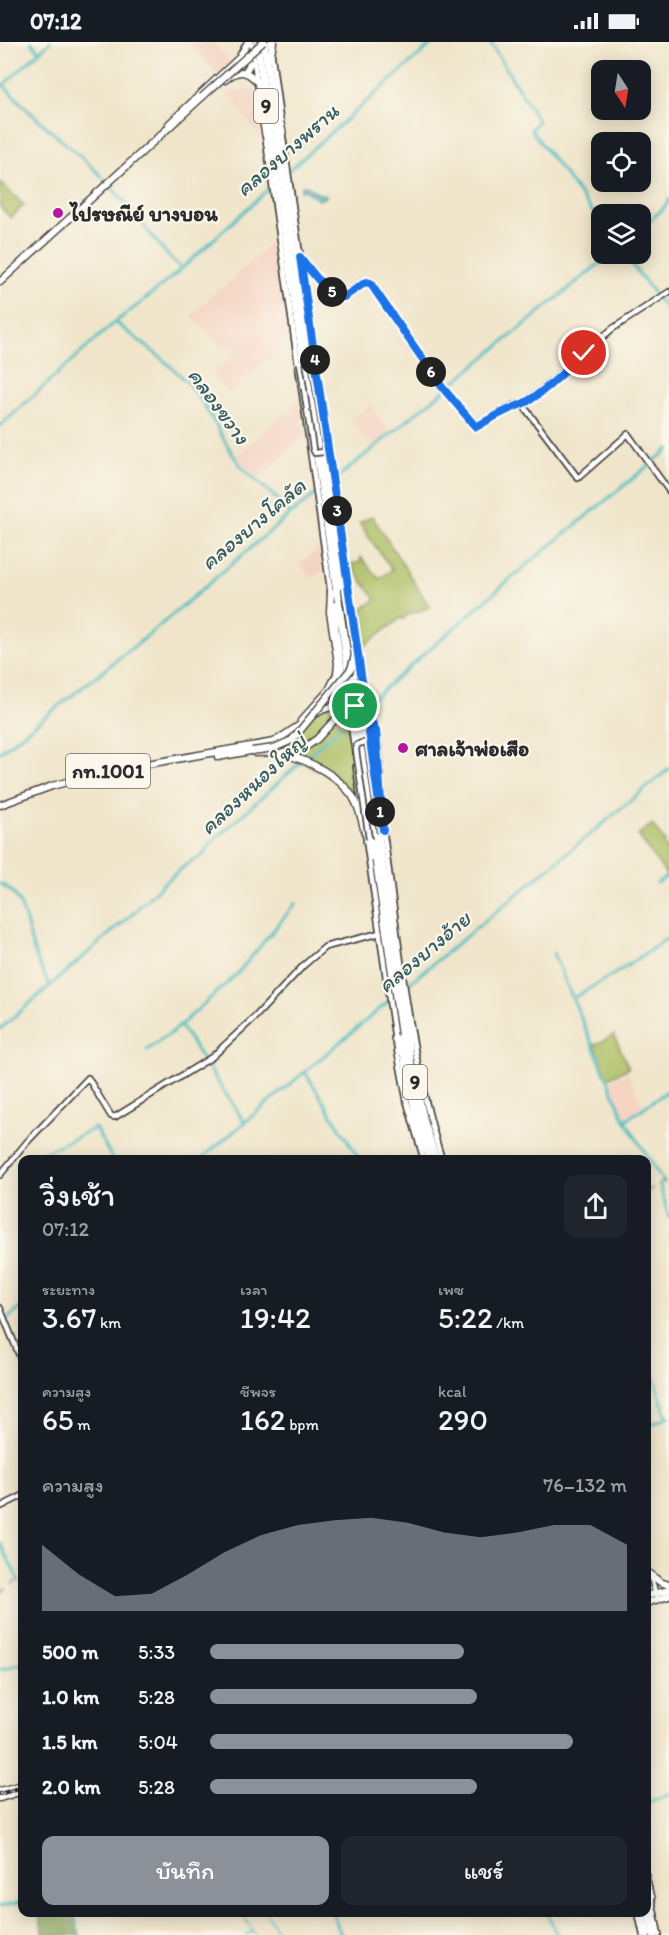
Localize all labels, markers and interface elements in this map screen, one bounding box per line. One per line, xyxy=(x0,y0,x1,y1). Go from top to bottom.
text: 07:12 xyxy=(30,8,82,35)
north arrow xyxy=(591,60,651,120)
map controls xyxy=(591,60,651,264)
road number: 9 xyxy=(254,89,278,123)
water label: คลองบางพราน xyxy=(230,97,345,202)
button: locate xyxy=(591,132,651,192)
place label: ไปรษณีย์ บางบอน xyxy=(69,201,218,226)
button: layers xyxy=(591,204,651,264)
marker: ไปรษณีย์ บางบอน xyxy=(51,206,65,220)
pin: 5 xyxy=(317,277,347,307)
text: 5 xyxy=(328,282,336,301)
pin xyxy=(558,327,609,378)
icon: check xyxy=(567,336,600,369)
pin: 4 xyxy=(300,345,330,375)
text: 4 xyxy=(310,350,320,369)
pin: 6 xyxy=(416,357,446,387)
water label: คลองขวาง xyxy=(182,362,257,451)
text: 6 xyxy=(427,362,435,381)
water label: คลองบางโคลัด xyxy=(195,472,311,576)
pin: 3 xyxy=(322,496,352,526)
text: 3 xyxy=(333,501,341,520)
pin xyxy=(329,680,380,731)
icon: arrive xyxy=(338,689,371,722)
water label: คลองหนองใหญ่ xyxy=(194,726,314,840)
place label: ศาลเจ้าพ่อเสือ xyxy=(415,736,529,761)
marker: ศาลเจ้าพ่อเสือ xyxy=(396,741,410,755)
road number: กท.1001 xyxy=(66,754,150,788)
pin: 1 xyxy=(365,797,395,827)
text: 1 xyxy=(376,802,384,821)
water label: คลองบางอ้าย xyxy=(372,904,477,999)
road number: 9 xyxy=(403,1065,427,1099)
text: วิ่งเช้า xyxy=(42,1175,115,1214)
button: share xyxy=(564,1175,627,1238)
text: 07:12 xyxy=(42,1217,89,1241)
text: ระยะทาง xyxy=(42,1280,95,1299)
text: เวลา xyxy=(240,1280,268,1299)
text: เพซ xyxy=(438,1280,464,1299)
text: 3.67 xyxy=(42,1299,96,1336)
text: 19:42 xyxy=(240,1299,311,1336)
text: 5:22 xyxy=(438,1299,493,1336)
text: km xyxy=(96,1313,121,1332)
text: /km xyxy=(493,1313,524,1332)
text: ความสูง xyxy=(42,1382,91,1401)
text: ชีพจร xyxy=(240,1382,276,1401)
text: kcal xyxy=(438,1382,466,1401)
text: 65 xyxy=(42,1401,74,1438)
text: 162 xyxy=(240,1401,286,1438)
text: 290 xyxy=(438,1401,488,1438)
text: m xyxy=(74,1415,91,1434)
text: bpm xyxy=(286,1415,319,1434)
text: ความสูง xyxy=(42,1473,104,1497)
text: 76–132 m xyxy=(543,1473,627,1497)
text: 500 m xyxy=(42,1640,98,1664)
text: 5:33 xyxy=(138,1640,175,1664)
text: 1.0 km xyxy=(42,1685,99,1709)
text: 5:28 xyxy=(138,1685,175,1709)
text: 1.5 km xyxy=(42,1730,98,1754)
text: 5:04 xyxy=(138,1730,178,1754)
text: 2.0 km xyxy=(42,1775,101,1799)
text: 5:28 xyxy=(138,1775,175,1799)
button: บันทึก xyxy=(42,1836,329,1905)
button: แชร์ xyxy=(341,1836,627,1905)

